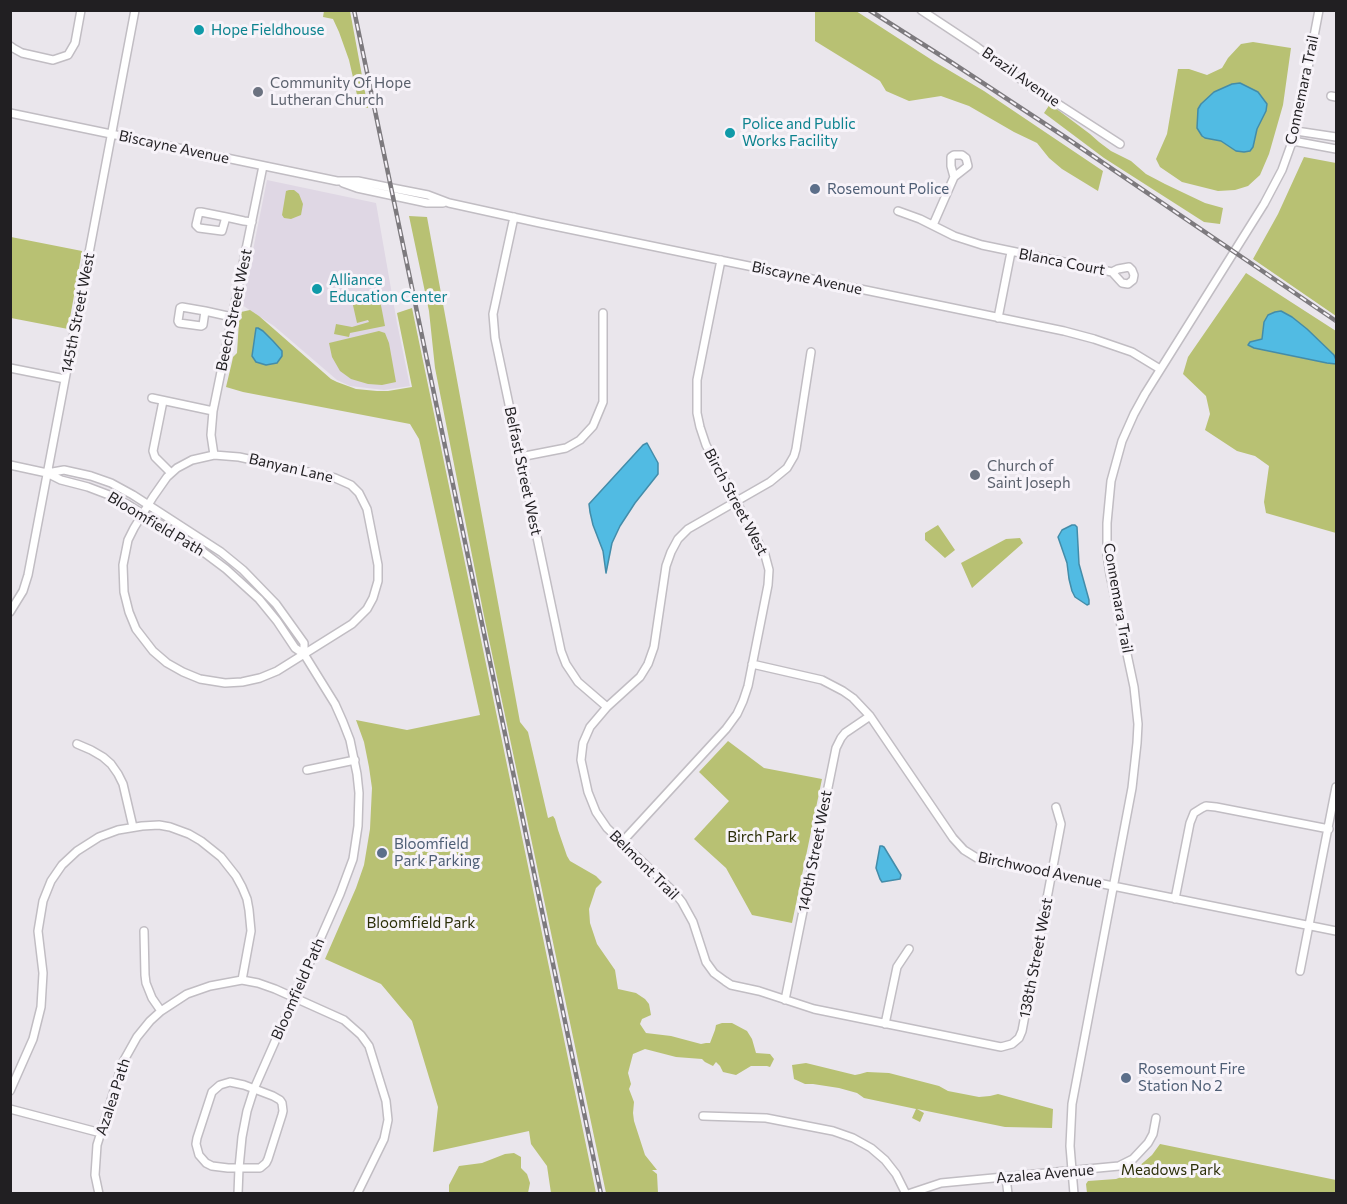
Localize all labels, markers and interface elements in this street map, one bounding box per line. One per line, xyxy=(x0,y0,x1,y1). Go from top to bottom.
place label: Hope Fieldhouse xyxy=(211,21,324,39)
marker: Hope Fieldhouse xyxy=(192,23,206,37)
street label: Connemara Trail xyxy=(1282,34,1322,146)
street label: Brazil Avenue xyxy=(978,43,1064,111)
place label: Community Of Hope Lutheran Church xyxy=(270,74,411,109)
marker: Community Of Hope Lutheran Church xyxy=(251,85,265,99)
place label: Police and Public Works Facility xyxy=(742,115,856,150)
street label: Biscayne Avenue xyxy=(117,126,231,168)
marker: Police and Public Works Facility xyxy=(723,126,737,140)
place label: Rosemount Police xyxy=(827,180,949,198)
marker: Rosemount Police xyxy=(808,182,822,196)
street label: Blanca Court xyxy=(1017,245,1107,279)
street label: Beech Street West xyxy=(212,247,256,373)
street label: 145th Street West xyxy=(58,251,98,375)
street label: Biscayne Avenue xyxy=(750,257,864,299)
place label: Alliance Education Center xyxy=(329,271,447,306)
marker: Alliance Education Center xyxy=(310,282,324,296)
street label: Belfast Street West xyxy=(501,405,545,537)
street label: Birch Street West xyxy=(700,445,772,559)
street label: Banyan Lane xyxy=(247,450,335,486)
place label: Church of Saint Joseph xyxy=(987,457,1070,492)
marker: Church of Saint Joseph xyxy=(968,468,982,482)
street label: Bloomfield Path xyxy=(104,488,208,560)
street label: Connemara Trail xyxy=(1099,542,1137,654)
street label: 140th Street West xyxy=(794,789,836,913)
street label: Belmont Trail xyxy=(606,827,682,903)
park label: Birch Park xyxy=(727,828,797,846)
place label: Bloomfield Park Parking xyxy=(394,835,480,870)
marker: Bloomfield Park Parking xyxy=(375,846,389,860)
street label: Birchwood Avenue xyxy=(976,848,1104,892)
street label: 138th Street West xyxy=(1016,896,1056,1020)
park label: Bloomfield Park xyxy=(367,914,475,932)
street label: Bloomfield Path xyxy=(268,935,328,1043)
street label: Azalea Path xyxy=(92,1056,134,1138)
place label: Rosemount Fire Station No 2 xyxy=(1138,1060,1245,1095)
marker: Rosemount Fire Station No 2 xyxy=(1119,1071,1133,1085)
street label: Azalea Avenue xyxy=(995,1161,1095,1187)
park label: Meadows Park xyxy=(1121,1161,1221,1179)

